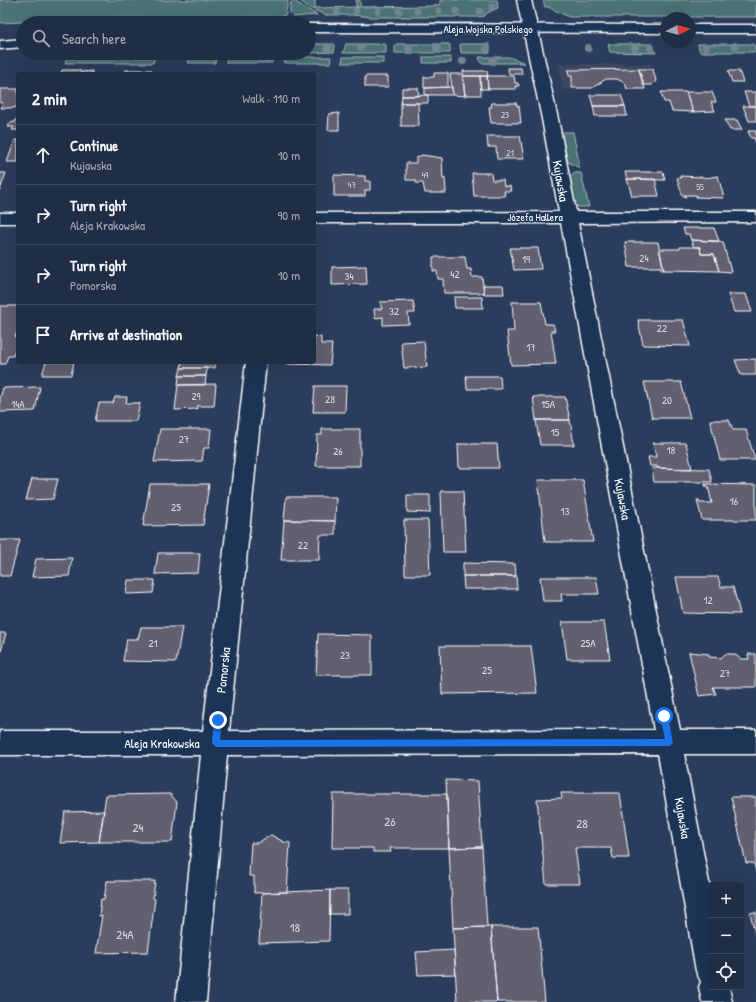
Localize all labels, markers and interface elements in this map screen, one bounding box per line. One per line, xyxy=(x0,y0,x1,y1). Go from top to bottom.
north arrow xyxy=(660,12,696,48)
search box xyxy=(16,16,316,60)
street label: Aleja Wojska Polskiego xyxy=(443,22,533,36)
icon: search xyxy=(30,27,52,49)
text: Search here xyxy=(62,28,126,49)
text: 2 min xyxy=(32,87,67,110)
text: Walk · 110 m xyxy=(242,89,300,107)
house number: 23 xyxy=(501,109,509,121)
text: Continue xyxy=(70,135,118,156)
icon: ahead xyxy=(32,144,54,166)
text: 10 m xyxy=(278,146,300,164)
house number: 21 xyxy=(506,147,514,159)
text: Kujawska xyxy=(70,156,112,174)
street label: Kujawska xyxy=(549,159,573,203)
house number: 49 xyxy=(422,169,429,181)
house number: 47 xyxy=(348,179,356,191)
house number: 55 xyxy=(696,181,704,193)
text: Turn right xyxy=(70,195,126,216)
icon: right xyxy=(32,204,54,226)
text: 90 m xyxy=(278,206,300,224)
street label: Józefa Hallera xyxy=(507,210,563,224)
text: Aleja Krakowska xyxy=(70,216,145,234)
house number: 24 xyxy=(639,251,649,265)
house number: 19 xyxy=(522,252,530,266)
text: Turn right xyxy=(70,255,126,276)
icon: right xyxy=(32,264,54,286)
text: 10 m xyxy=(278,266,300,284)
house number: 42 xyxy=(450,267,460,281)
house number: 34 xyxy=(344,269,354,283)
text: Pomorska xyxy=(70,276,116,294)
house number: 32 xyxy=(389,304,399,318)
house number: 22 xyxy=(657,321,667,335)
icon: arrive xyxy=(32,324,54,346)
text: Arrive at destination xyxy=(70,324,182,345)
house number: 17 xyxy=(526,340,536,354)
house number: 29 xyxy=(191,389,201,403)
house number: 28 xyxy=(325,392,335,406)
house number: 20 xyxy=(662,393,672,407)
house number: 14A xyxy=(11,397,25,411)
house number: 15A xyxy=(541,397,556,411)
house number: 15 xyxy=(551,425,560,439)
house number: 27 xyxy=(179,432,189,446)
house number: 18 xyxy=(667,443,676,457)
house number: 26 xyxy=(333,444,343,458)
street label: Kujawska xyxy=(610,477,636,521)
house number: 16 xyxy=(730,494,739,508)
house number: 25 xyxy=(171,500,181,514)
house number: 13 xyxy=(561,504,570,518)
house number: 22 xyxy=(298,538,308,552)
house number: 12 xyxy=(703,593,713,607)
house number: 21 xyxy=(148,636,158,650)
house number: 25A xyxy=(580,636,596,650)
street label: Pomorska xyxy=(212,646,234,694)
house number: 23 xyxy=(340,648,350,662)
house number: 25 xyxy=(482,663,492,677)
house number: 27 xyxy=(720,666,730,680)
route start xyxy=(655,707,673,725)
route end xyxy=(209,711,227,729)
street label: Aleja Krakowska xyxy=(124,734,200,752)
street label: Kujawska xyxy=(671,796,695,840)
house number: 26 xyxy=(384,812,396,830)
house number: 28 xyxy=(576,814,588,832)
house number: 24 xyxy=(133,818,144,836)
map controls xyxy=(708,882,744,990)
button: + xyxy=(708,882,744,918)
house number: 18 xyxy=(290,918,301,936)
button: − xyxy=(708,918,744,954)
house number: 24A xyxy=(116,925,134,943)
button: locate xyxy=(708,954,744,990)

